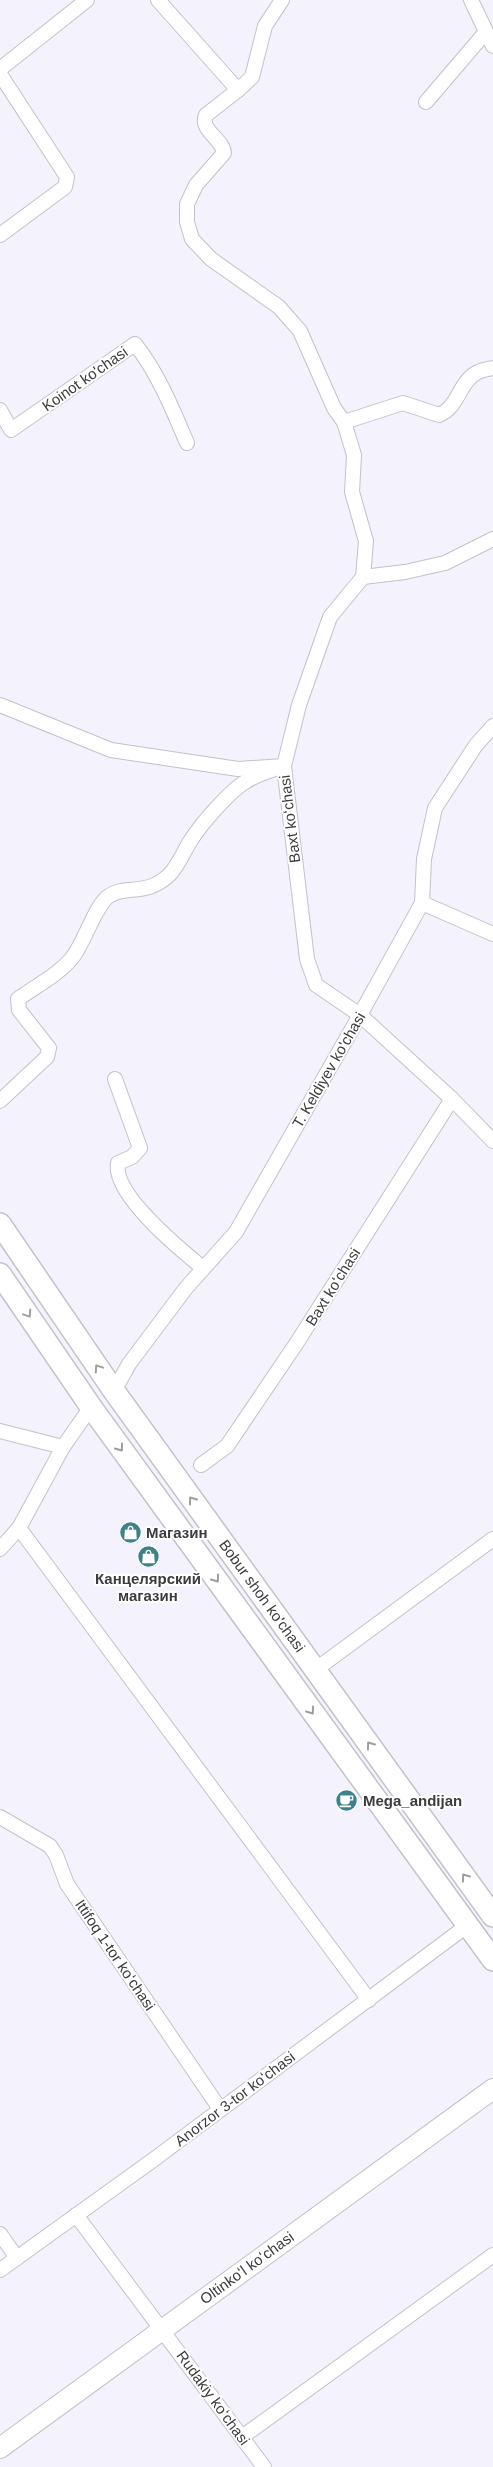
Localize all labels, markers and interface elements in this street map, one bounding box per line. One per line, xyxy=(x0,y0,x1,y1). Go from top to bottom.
street label: Koinot ko'chasi xyxy=(39,343,131,414)
street label: Baxt koʻchasi xyxy=(276,774,303,864)
street label: T. Keldiyev ko'chasi xyxy=(289,1009,369,1130)
street label: Baxt koʻchasi xyxy=(302,1245,363,1329)
one-way arrow xyxy=(21,1309,31,1318)
one-way arrow xyxy=(95,1364,104,1373)
one-way arrow xyxy=(114,1442,124,1451)
one-way arrow xyxy=(190,1497,198,1506)
shop icon: Магазин xyxy=(118,1521,142,1545)
place label: Магазин xyxy=(146,1524,208,1541)
street label: Bobur shoh ko'chasi xyxy=(216,1536,309,1655)
shop icon: Канцелярский магазин xyxy=(136,1544,160,1568)
place label: Канцелярский магазин xyxy=(95,1570,201,1604)
one-way arrow xyxy=(210,1573,219,1583)
one-way arrow xyxy=(305,1705,314,1715)
one-way arrow xyxy=(367,1742,375,1751)
cafe icon: Mega_andijan xyxy=(335,1789,359,1813)
place label: Mega_andijan xyxy=(363,1792,462,1809)
one-way arrow xyxy=(462,1874,470,1883)
street label: Ittifoq 1-tor koʻchasi xyxy=(72,1896,159,2013)
street label: Anorzor 3-tor koʻchasi xyxy=(171,2048,298,2149)
street label: Oltinkoʻl koʻchasi xyxy=(197,2228,297,2307)
street label: Rudakiy koʻchasi xyxy=(173,2347,253,2448)

